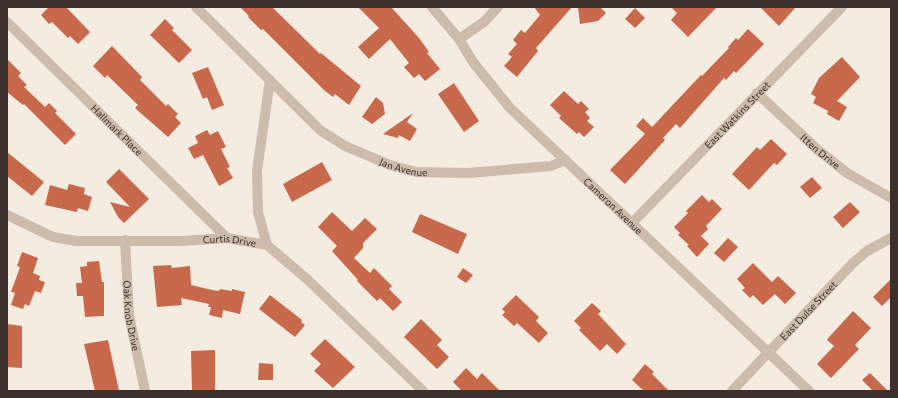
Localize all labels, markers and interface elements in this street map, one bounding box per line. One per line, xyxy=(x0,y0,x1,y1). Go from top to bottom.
street label: East Watkins Street xyxy=(702,79,773,151)
street label: Hallmark Place xyxy=(89,102,145,158)
street label: Itten Drive xyxy=(798,131,843,171)
street label: Jan Avenue xyxy=(378,155,428,178)
street label: Cameron Avenue xyxy=(581,175,645,237)
street label: Curtis Drive xyxy=(202,232,257,249)
street label: East Dulse Street xyxy=(777,278,839,343)
street label: Oak Knob Drive xyxy=(121,280,142,352)

